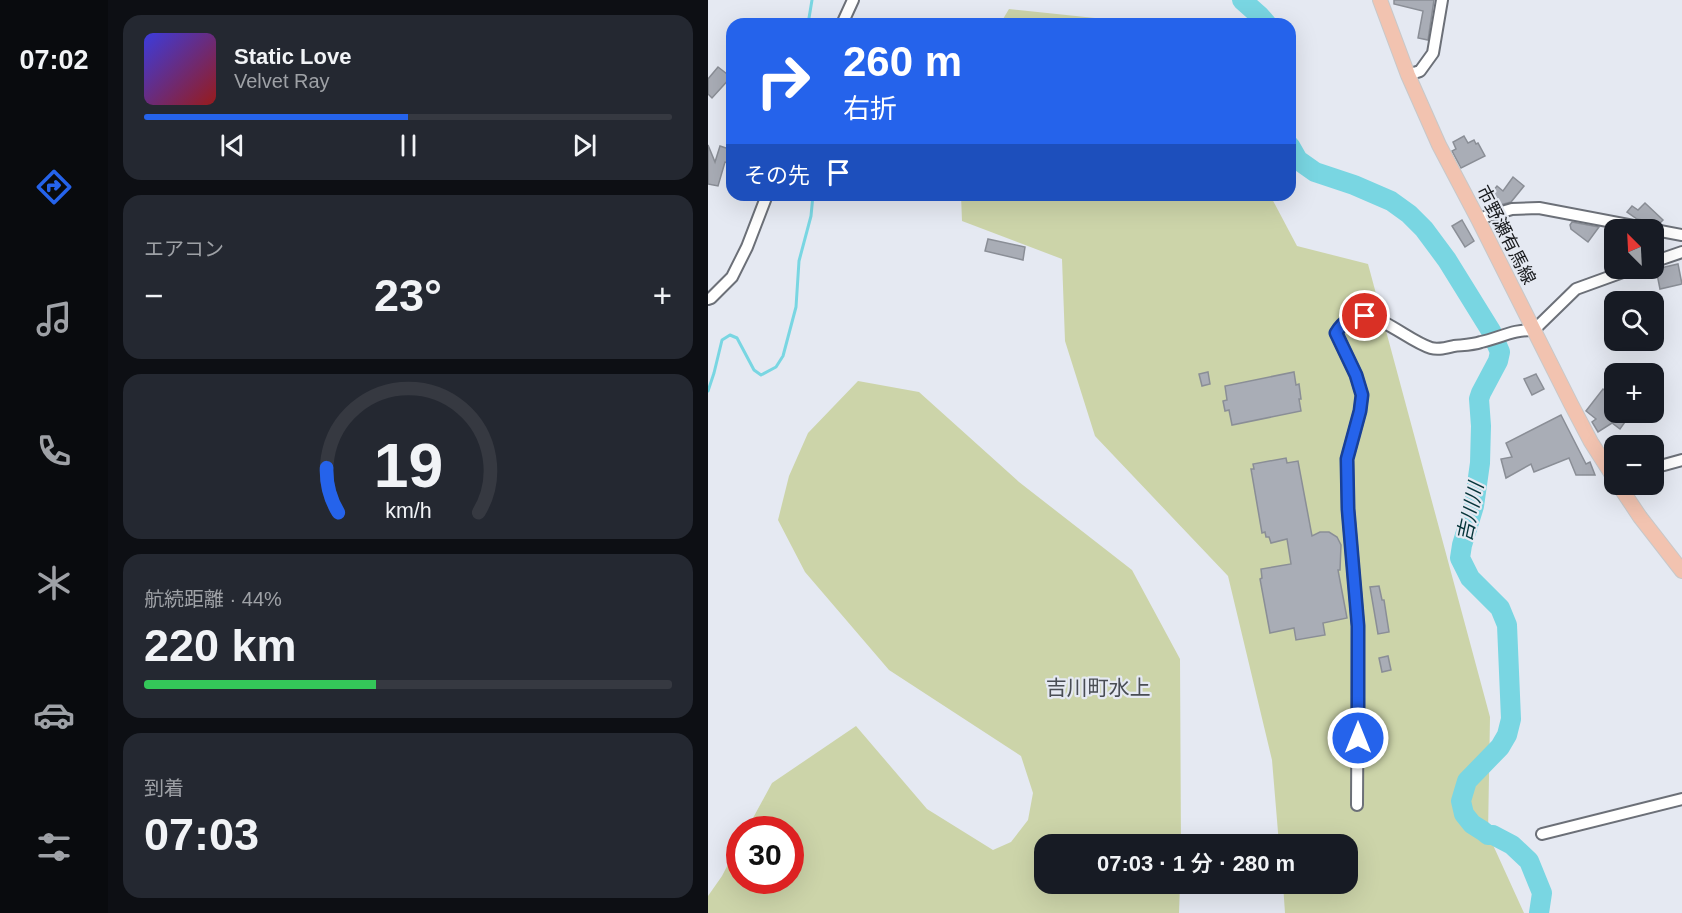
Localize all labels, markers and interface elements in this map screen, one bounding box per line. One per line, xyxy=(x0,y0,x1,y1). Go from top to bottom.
text: 260 m xyxy=(843,38,962,85)
icon: right xyxy=(744,42,822,120)
text: Static Love xyxy=(234,44,351,69)
text: 07:02 xyxy=(19,45,89,75)
text: Velvet Ray xyxy=(234,70,330,92)
text: 右折 xyxy=(843,94,897,124)
icon: previous xyxy=(216,129,249,162)
icon: pause xyxy=(392,129,425,162)
icon: next xyxy=(568,129,601,162)
icon: arrive xyxy=(822,156,855,189)
text: その先 xyxy=(744,163,810,188)
icon: directions xyxy=(33,166,75,208)
street label: 市野瀬有馬線 xyxy=(1473,182,1539,288)
north arrow xyxy=(1604,219,1664,279)
map controls xyxy=(1604,219,1664,495)
text: エアコン xyxy=(144,238,224,260)
text: 23° xyxy=(374,270,442,321)
text: − xyxy=(144,277,163,314)
text: + xyxy=(653,277,672,314)
pin xyxy=(1339,290,1390,341)
button: search xyxy=(1604,291,1664,351)
icon: music xyxy=(33,298,75,340)
icon: arrive xyxy=(1348,299,1381,332)
button: + xyxy=(1604,363,1664,423)
icon: phone xyxy=(33,430,75,472)
text: 19 xyxy=(373,432,443,501)
button: − xyxy=(1604,435,1664,495)
water label: 吉川川 xyxy=(1453,478,1487,544)
text: km/h xyxy=(385,500,431,524)
icon: climate xyxy=(33,562,75,604)
text: 航続距離 · 44% xyxy=(144,588,282,610)
text: 220 km xyxy=(144,620,297,671)
district label: 吉川町水上 xyxy=(1046,676,1151,699)
icon: car xyxy=(33,694,75,736)
position arrow xyxy=(1326,706,1390,770)
text: 到着 xyxy=(144,777,184,799)
text: 07:03 xyxy=(144,809,259,860)
speed limit sign: 30 xyxy=(726,816,804,894)
icon: filters xyxy=(33,826,75,868)
text: 07:03 · 1 分 · 280 m xyxy=(1097,851,1295,876)

